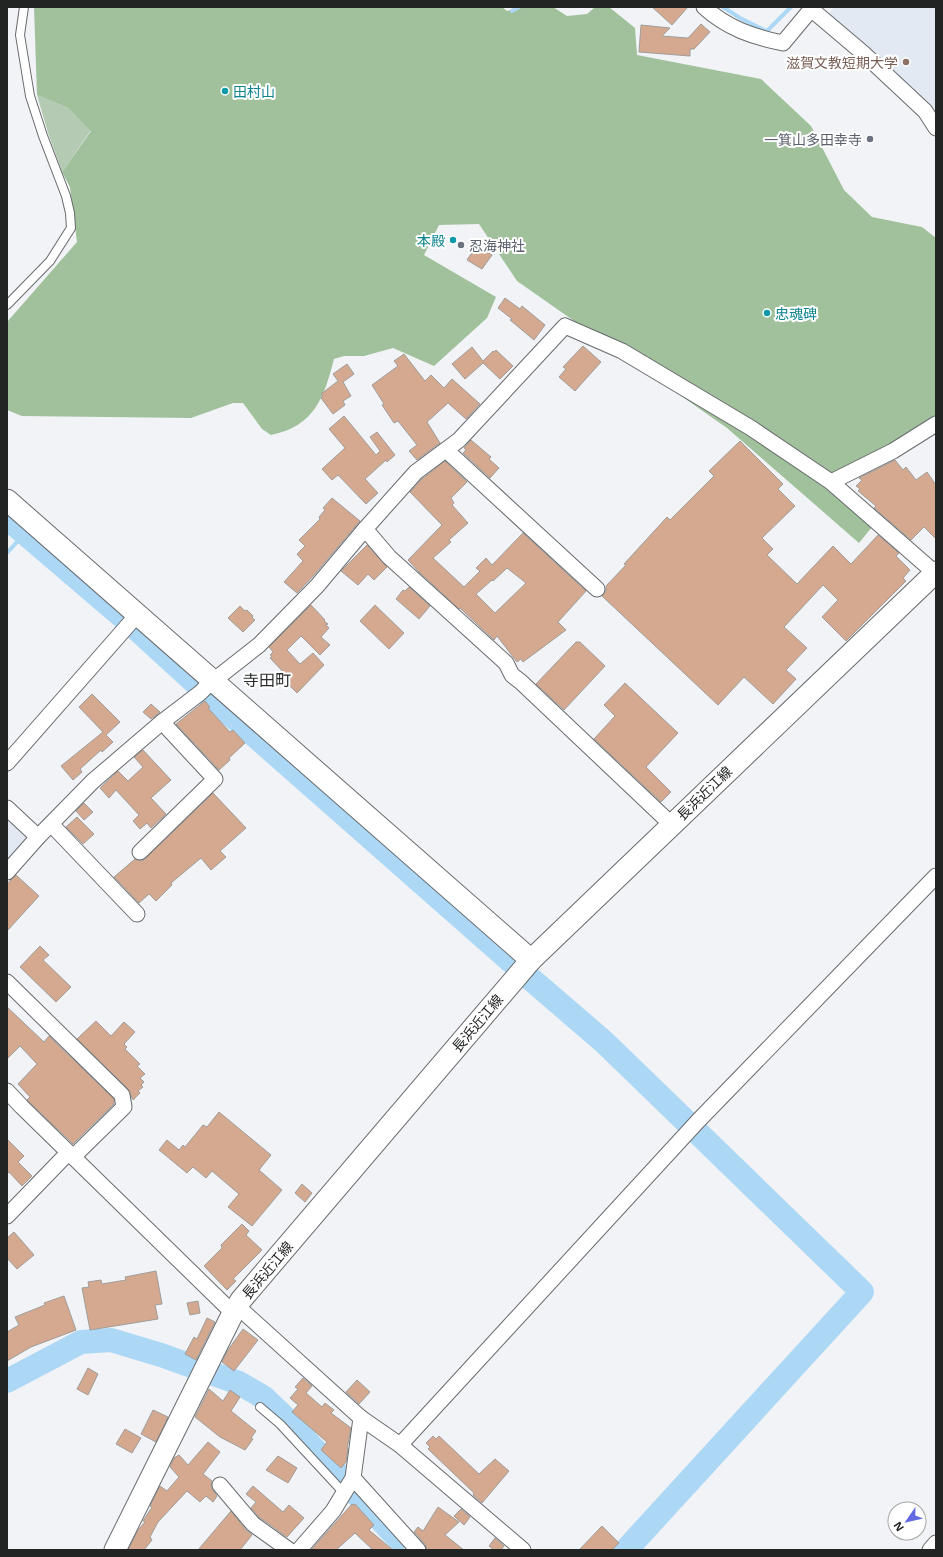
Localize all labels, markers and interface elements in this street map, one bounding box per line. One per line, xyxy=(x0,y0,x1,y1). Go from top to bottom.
place label: 滋賀文教短期大学 xyxy=(786,53,898,72)
marker: 滋賀文教短期大学 xyxy=(901,57,911,67)
place label: 田村山 xyxy=(233,82,275,101)
marker: 田村山 xyxy=(220,86,230,96)
place label: 一箕山多田幸寺 xyxy=(764,130,862,149)
marker: 一箕山多田幸寺 xyxy=(865,134,875,144)
place label: 本殿 xyxy=(417,231,445,250)
marker: 本殿 xyxy=(448,235,458,245)
place label: 忍海神社 xyxy=(469,236,525,255)
marker: 忍海神社 xyxy=(456,240,466,250)
place label: 忠魂碑 xyxy=(775,304,817,323)
marker: 忠魂碑 xyxy=(762,308,772,318)
district label: 寺田町 xyxy=(243,669,291,691)
street label: 長浜近江線 xyxy=(672,762,736,824)
street label: 長浜近江線 xyxy=(447,990,507,1056)
street label: 長浜近江線 xyxy=(237,1237,297,1303)
north arrow xyxy=(887,1501,927,1541)
text: N xyxy=(890,1519,907,1535)

